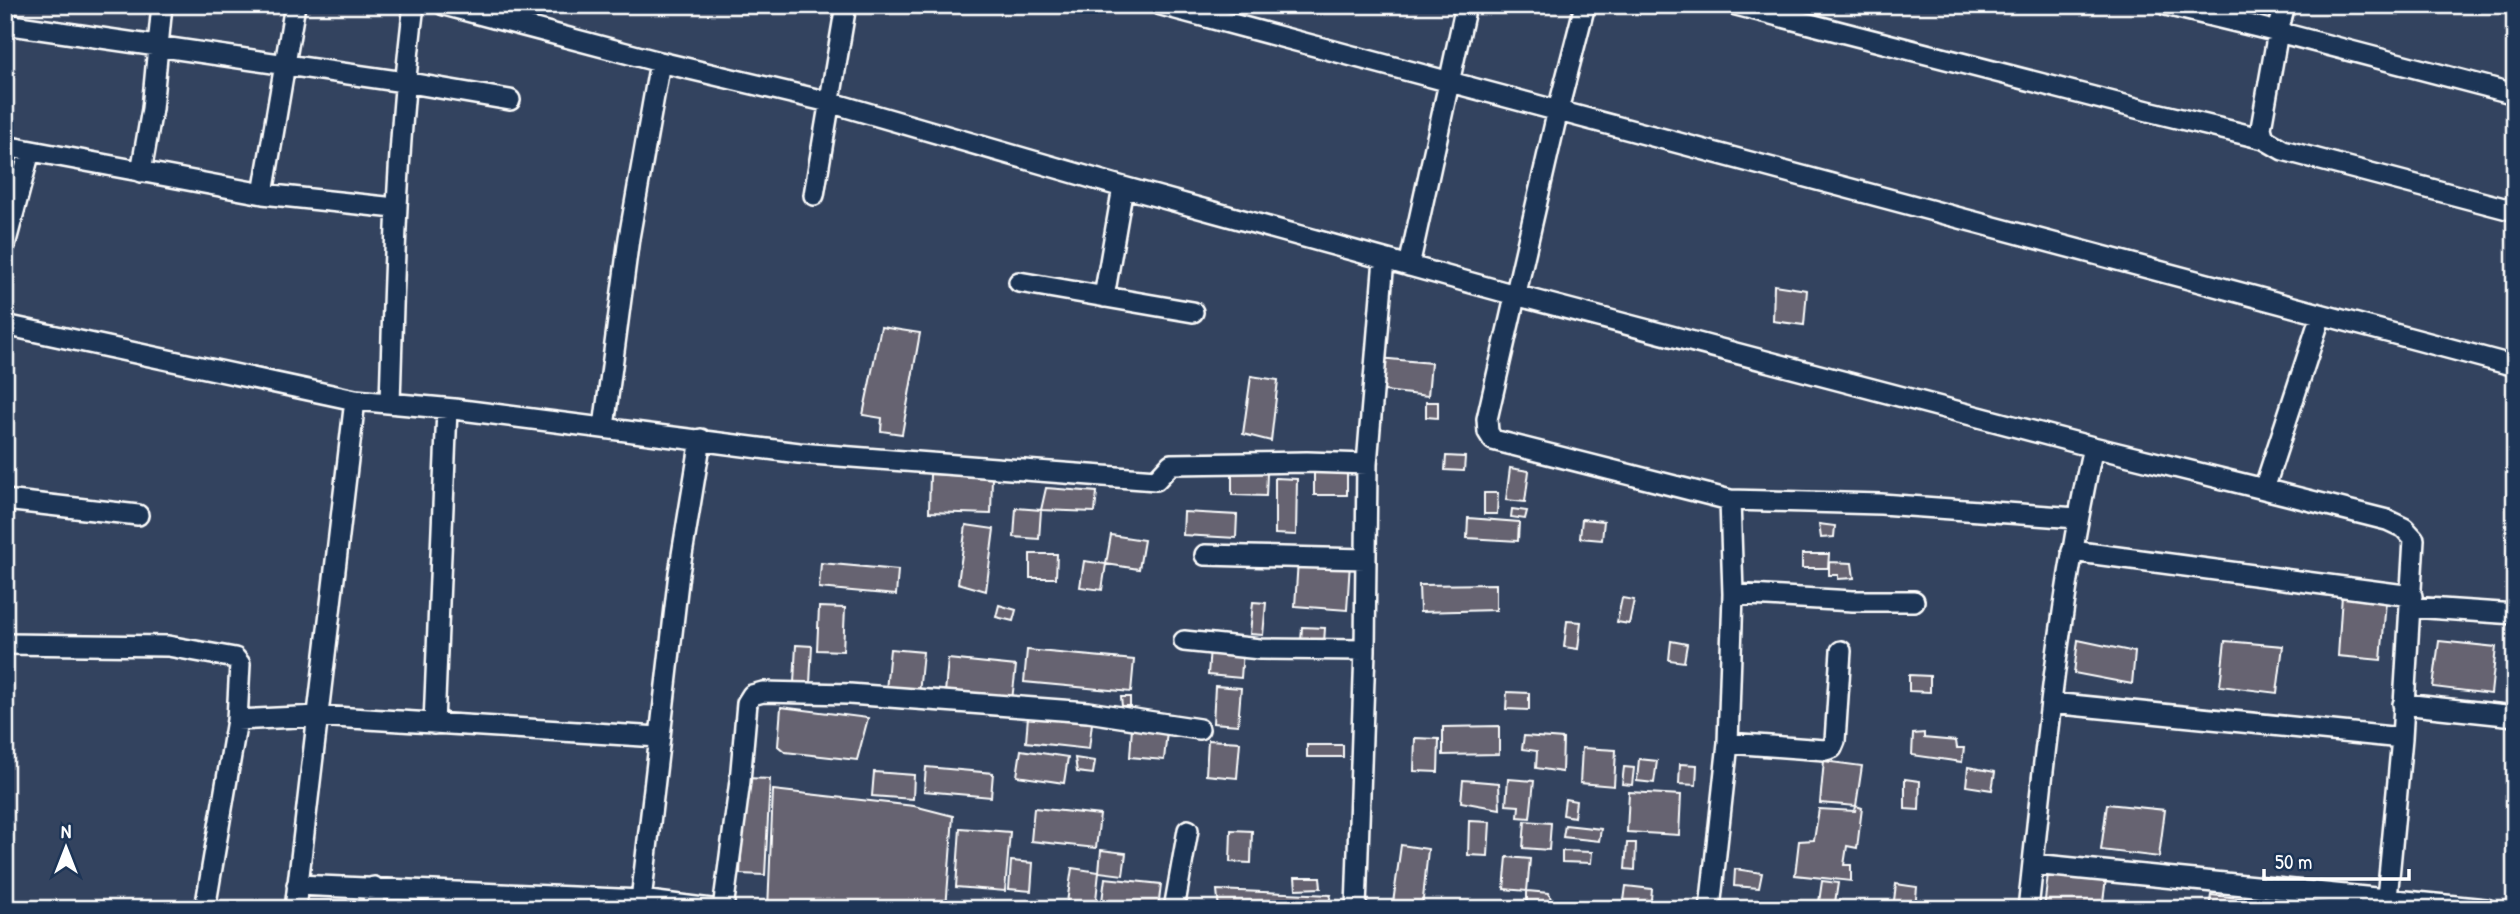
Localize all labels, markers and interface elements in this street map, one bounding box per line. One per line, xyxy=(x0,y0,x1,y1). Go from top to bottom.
north arrow xyxy=(32,813,102,883)
text: N xyxy=(61,818,71,844)
scale bar xyxy=(2264,837,2410,881)
text: 50 m xyxy=(2275,847,2312,876)

